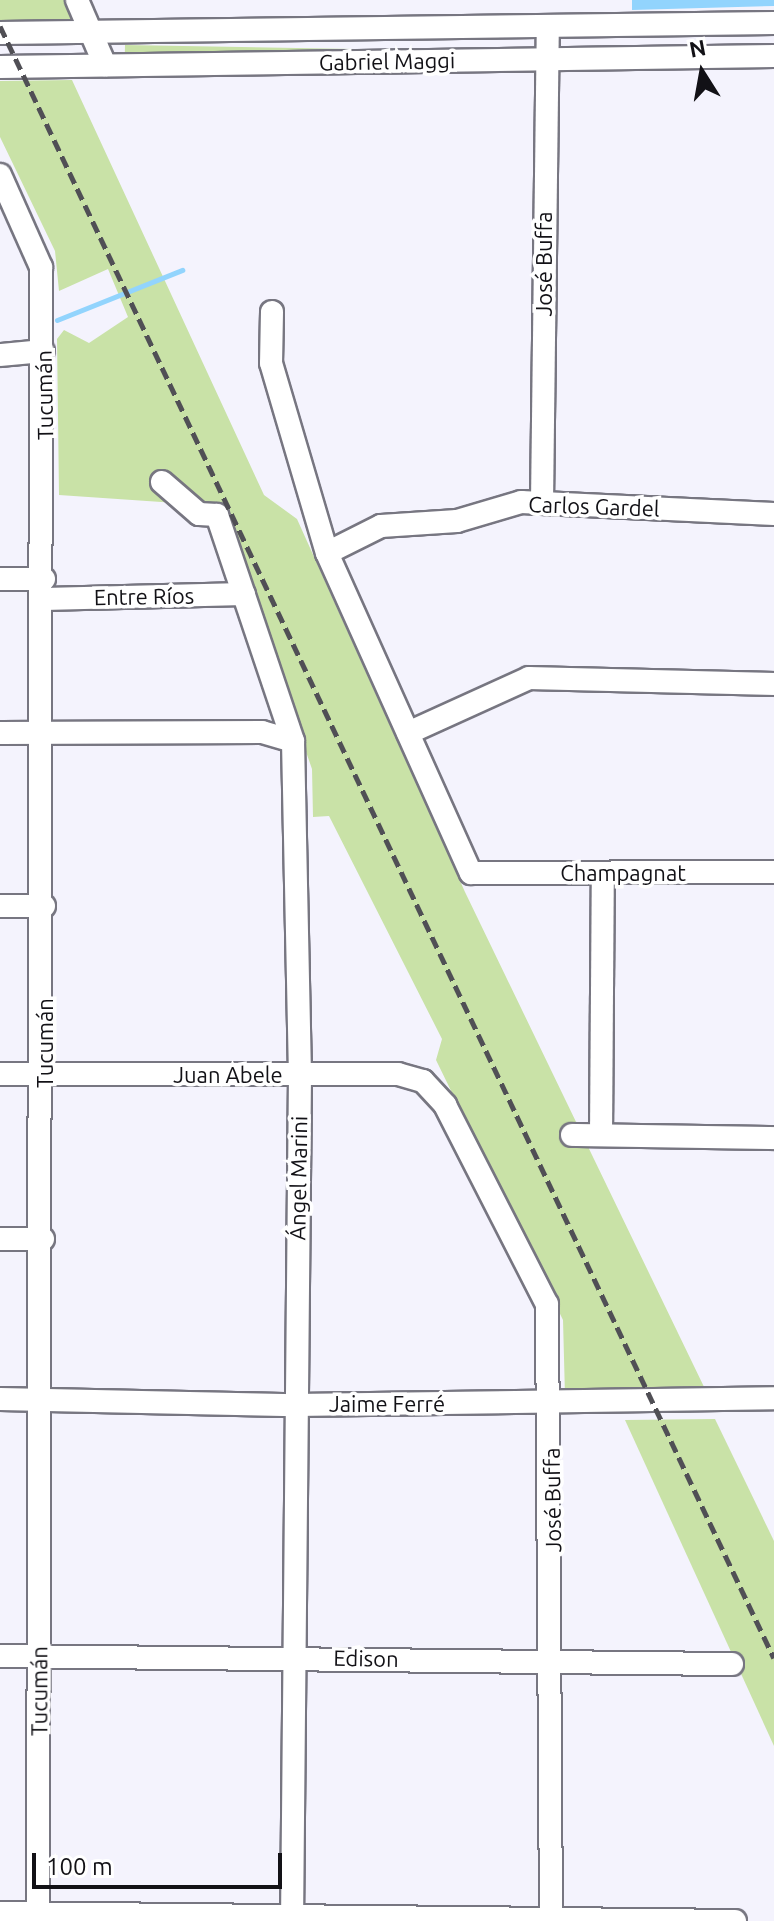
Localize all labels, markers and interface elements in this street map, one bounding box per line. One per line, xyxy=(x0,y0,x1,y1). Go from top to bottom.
north arrow xyxy=(662,32,742,112)
text: N xyxy=(687,34,708,62)
street label: Gabriel Maggi xyxy=(319,47,455,75)
street label: José Buffa xyxy=(531,211,557,317)
street label: Tucumán xyxy=(30,350,58,440)
street label: Carlos Gardel xyxy=(528,491,660,521)
street label: Entre Ríos xyxy=(94,582,194,610)
street label: Champagnat xyxy=(560,860,686,886)
street label: Tucumán xyxy=(32,998,58,1088)
street label: Juan Abele xyxy=(173,1062,283,1088)
street label: Ángel Marini xyxy=(284,1116,312,1240)
street label: Jaime Ferré xyxy=(329,1391,445,1417)
street label: José Buffa xyxy=(538,1447,566,1553)
street label: Edison xyxy=(333,1644,399,1672)
street label: Tucumán xyxy=(26,1646,52,1736)
scale bar xyxy=(36,1837,286,1887)
text: 100 m xyxy=(46,1853,113,1880)

